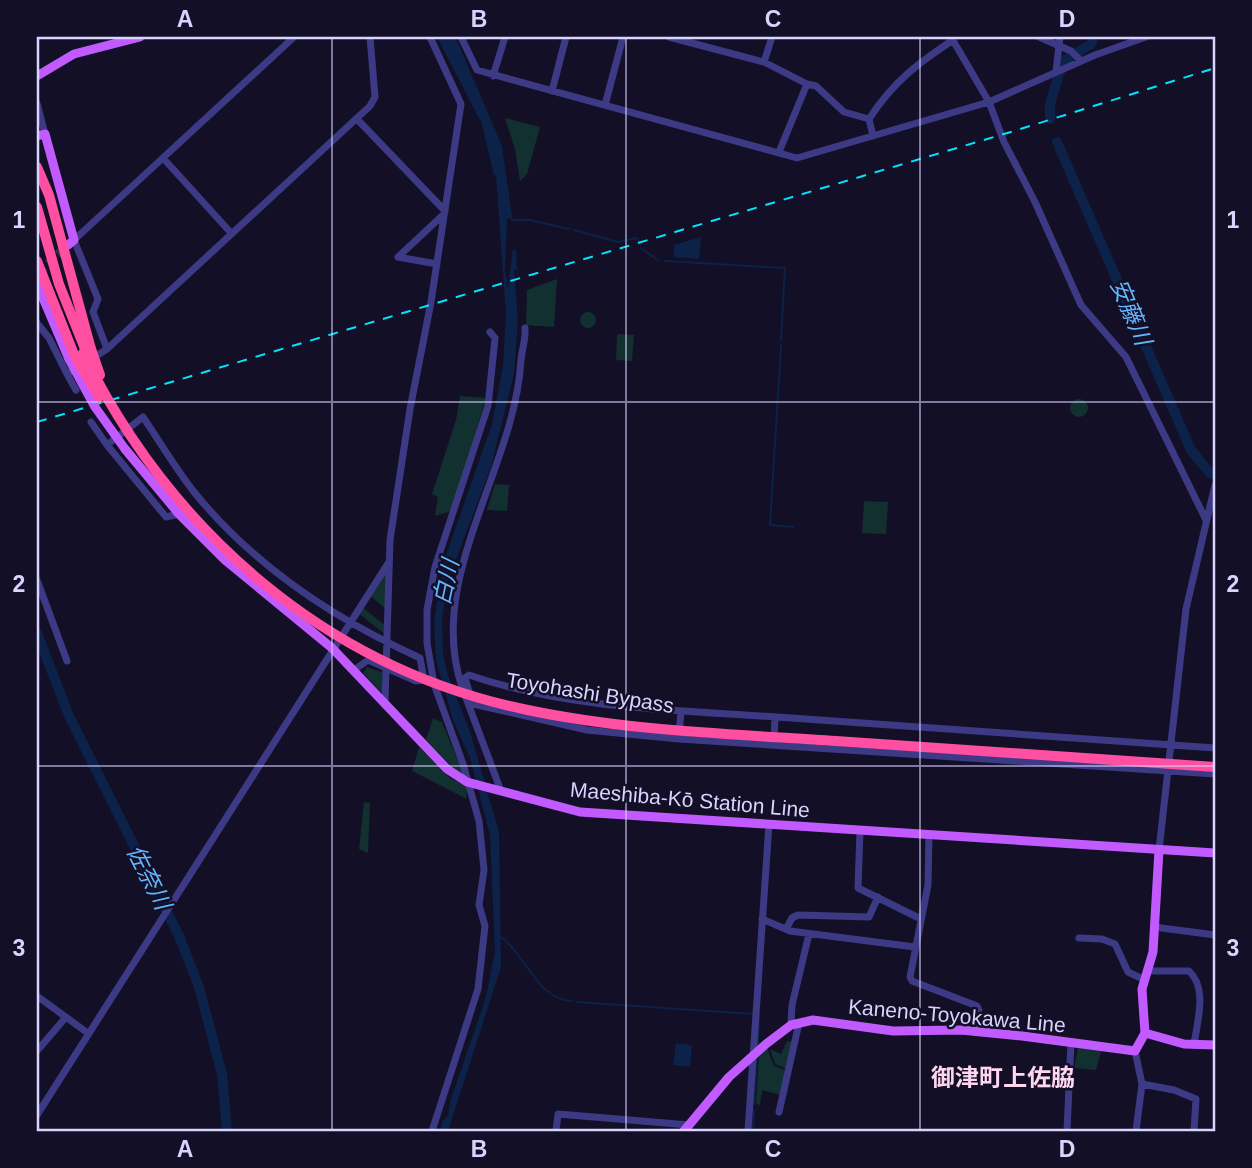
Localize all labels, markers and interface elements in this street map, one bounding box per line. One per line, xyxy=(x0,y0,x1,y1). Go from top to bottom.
text: A xyxy=(177,6,193,32)
text: B xyxy=(471,6,487,32)
text: C xyxy=(765,6,781,32)
text: D xyxy=(1059,6,1075,32)
text: 1 xyxy=(13,207,26,233)
text: 1 xyxy=(1227,207,1240,233)
water label: 安藤川 xyxy=(1106,275,1158,352)
water label: 白川 xyxy=(429,554,464,607)
text: 2 xyxy=(13,571,25,597)
text: 2 xyxy=(1227,571,1239,597)
street label: Toyohashi Bypass xyxy=(505,668,675,717)
street label: Maeshiba-Kō Station Line xyxy=(569,778,811,821)
water label: 佐奈川 xyxy=(122,840,178,916)
text: 3 xyxy=(13,935,25,961)
text: 3 xyxy=(1227,935,1239,961)
street label: Kaneno-Toyokawa Line xyxy=(847,995,1067,1036)
district label: 御津町上佐脇 xyxy=(931,1064,1075,1091)
text: A xyxy=(177,1136,193,1162)
text: B xyxy=(471,1136,487,1162)
text: C xyxy=(765,1136,781,1162)
text: D xyxy=(1059,1136,1075,1162)

